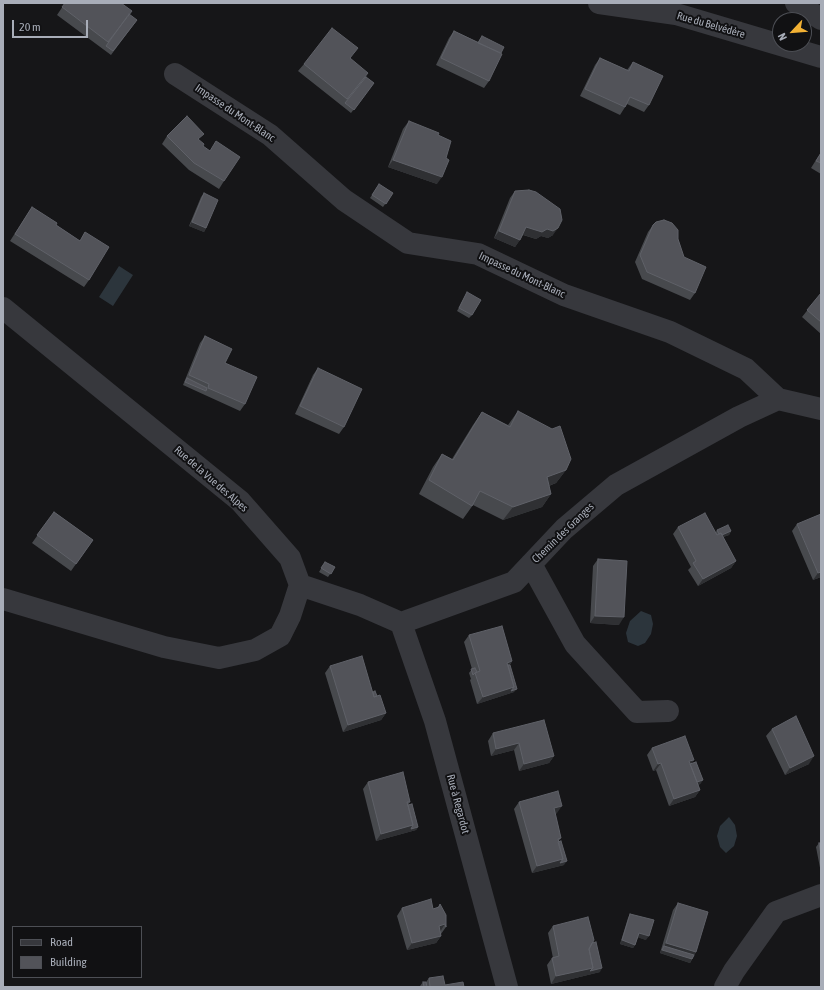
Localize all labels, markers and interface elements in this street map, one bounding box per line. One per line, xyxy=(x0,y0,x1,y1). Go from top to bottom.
street label: Rue du Belvédère xyxy=(675,9,747,41)
scale bar xyxy=(14,12,90,38)
north arrow xyxy=(772,12,812,52)
text: 20 m xyxy=(19,20,41,34)
text: N xyxy=(775,31,789,42)
street label: Impasse du Mont-Blanc xyxy=(192,81,278,145)
street label: Impasse du Mont-Blanc xyxy=(477,249,567,301)
street label: Rue de la Vue des Alpes xyxy=(171,443,251,515)
street label: Chemin des Granges xyxy=(529,500,597,566)
street label: Rue à Regardot xyxy=(444,773,472,835)
legend xyxy=(12,926,142,978)
text: Road xyxy=(50,935,73,949)
text: Building xyxy=(50,955,87,969)

